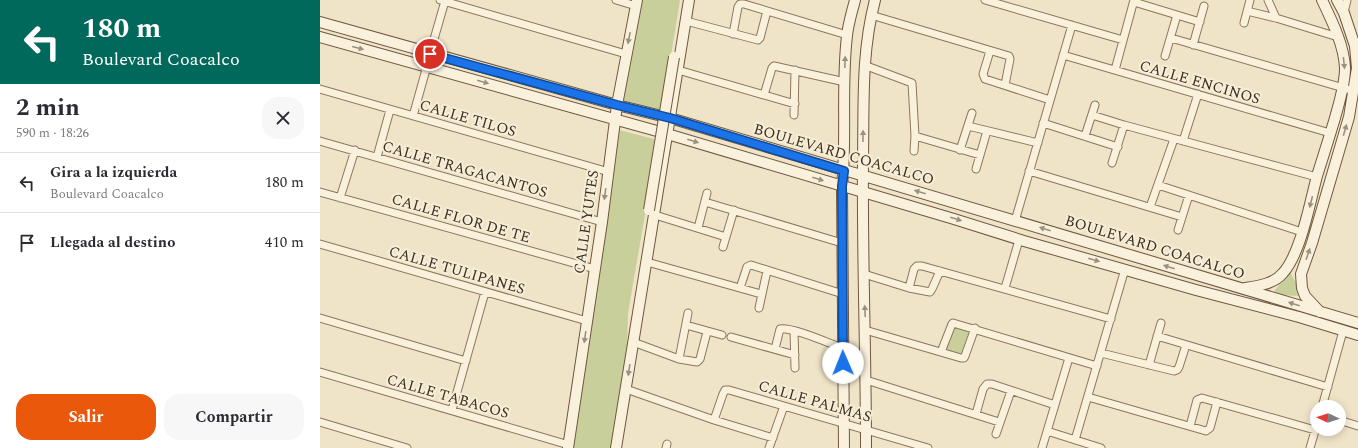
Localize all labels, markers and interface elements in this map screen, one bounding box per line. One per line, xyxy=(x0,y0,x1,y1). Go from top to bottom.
text: 180 m xyxy=(82,7,161,50)
icon: left xyxy=(16,16,68,68)
one-way arrow xyxy=(626,32,632,44)
pin xyxy=(413,37,447,71)
icon: arrive xyxy=(419,43,441,65)
one-way arrow xyxy=(351,45,364,51)
text: Boulevard Coacalco xyxy=(82,46,240,73)
street label: CALLE ENCINOS xyxy=(1137,54,1263,111)
one-way arrow xyxy=(842,56,849,68)
one-way arrow xyxy=(1341,57,1348,69)
one-way arrow xyxy=(477,79,489,85)
text: 2 min xyxy=(16,90,80,126)
street label: CALLE TILOS xyxy=(417,94,519,143)
button: close xyxy=(262,97,304,139)
street label: BOULEVARD COACALCO xyxy=(751,118,937,191)
text: 590 m · 18:26 xyxy=(16,123,89,143)
one-way arrow xyxy=(1342,124,1348,136)
one-way arrow xyxy=(860,129,866,142)
street label: CALLE TRAGACANTOS xyxy=(380,135,550,204)
one-way arrow xyxy=(687,138,699,144)
text: Gira a la izquierda xyxy=(50,161,177,184)
street label: CALLE YUTES xyxy=(568,169,605,276)
text: 180 m xyxy=(265,171,304,194)
icon: left xyxy=(16,172,38,194)
one-way arrow xyxy=(812,176,824,182)
text: Boulevard Coacalco xyxy=(50,184,164,204)
street label: CALLE FLOR DE TE xyxy=(389,188,533,249)
one-way arrow xyxy=(602,188,609,200)
one-way arrow xyxy=(914,189,926,195)
one-way arrow xyxy=(1307,196,1313,208)
street label: BOULEVARD COACALCO xyxy=(1062,209,1248,286)
one-way arrow xyxy=(950,216,962,222)
one-way arrow xyxy=(1038,226,1050,232)
text: Llegada al destino xyxy=(50,231,175,254)
text: 410 m xyxy=(265,231,304,254)
icon: arrive xyxy=(16,232,38,254)
street label: CALLE TULIPANES xyxy=(386,240,528,301)
one-way arrow xyxy=(1305,248,1311,260)
one-way arrow xyxy=(1088,257,1100,263)
one-way arrow xyxy=(1163,264,1175,270)
one-way arrow xyxy=(1287,301,1299,307)
one-way arrow xyxy=(861,305,868,317)
one-way arrow xyxy=(582,331,588,343)
position arrow xyxy=(822,342,864,384)
one-way arrow xyxy=(626,364,632,376)
street label: CALLE TABACOS xyxy=(384,368,512,425)
street label: CALLE PALMAS xyxy=(756,374,874,429)
button: Salir xyxy=(16,394,156,440)
button: Compartir xyxy=(164,394,304,440)
north arrow xyxy=(1310,400,1346,436)
map controls xyxy=(1310,400,1346,436)

